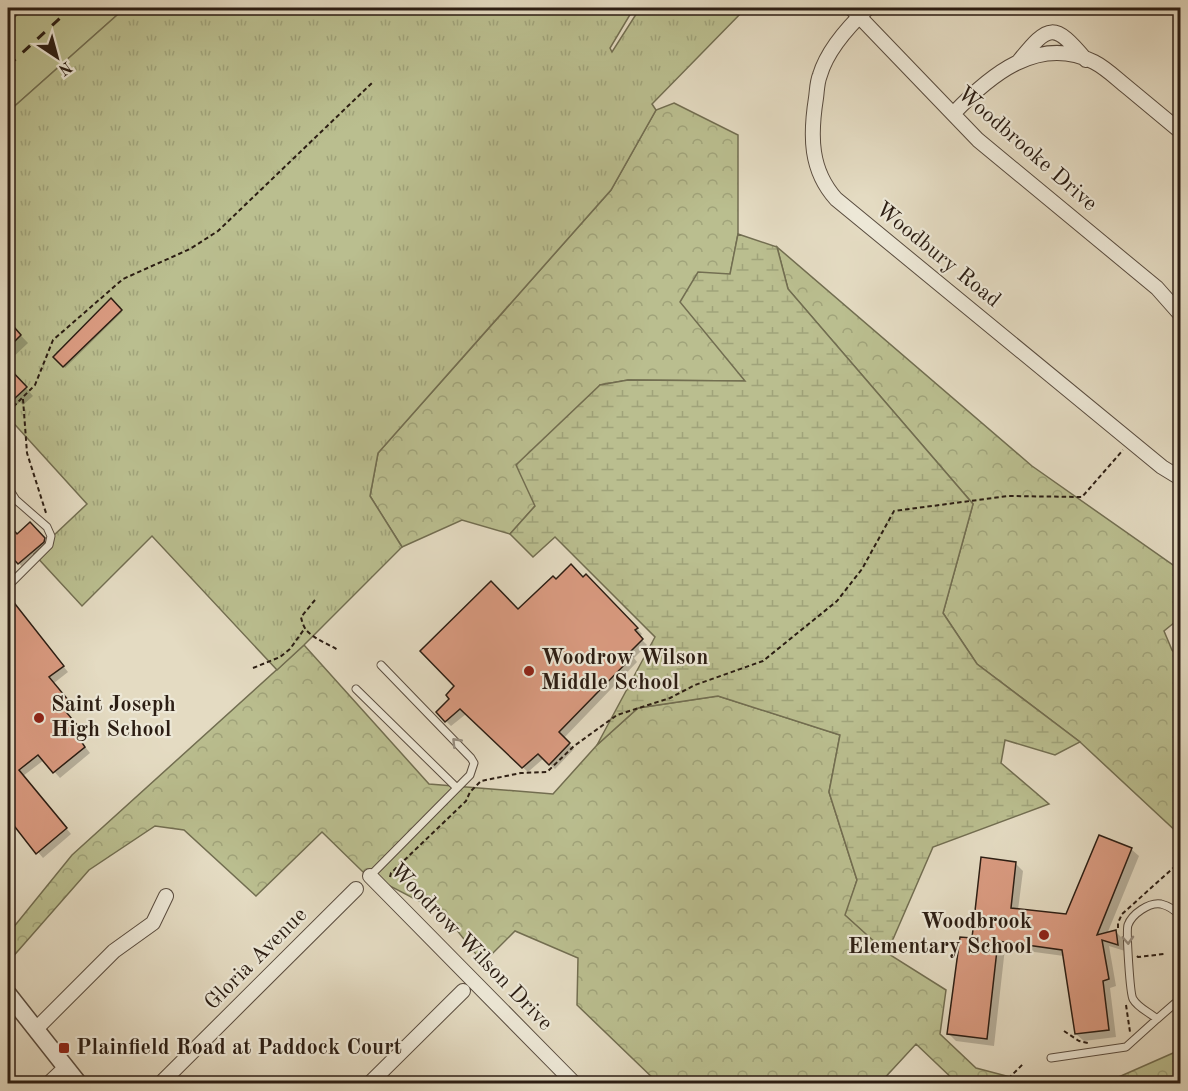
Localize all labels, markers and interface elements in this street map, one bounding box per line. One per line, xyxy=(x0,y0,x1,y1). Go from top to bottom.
north arrow xyxy=(27,27,87,87)
text: N xyxy=(54,57,74,78)
street label: Woodbrooke Drive xyxy=(953,83,1101,215)
street label: Woodbury Road xyxy=(871,198,1005,312)
place label: Woodrow Wilson Middle School xyxy=(541,647,708,694)
marker: Woodrow Wilson Middle School xyxy=(522,664,536,678)
place label: Saint Joseph High School xyxy=(51,694,176,741)
marker: Saint Joseph High School xyxy=(32,711,46,725)
one-way arrow xyxy=(452,739,463,749)
street label: Woodrow Wilson Drive xyxy=(386,859,556,1035)
street label: Gloria Avenue xyxy=(201,904,311,1014)
place label: Woodbrook Elementary School xyxy=(848,911,1032,958)
marker: Woodbrook Elementary School xyxy=(1037,928,1051,942)
one-way arrow xyxy=(1121,935,1134,944)
place label: Plainfield Road at Paddock Court xyxy=(76,1037,402,1059)
marker: Plainfield Road at Paddock Court xyxy=(57,1041,71,1055)

